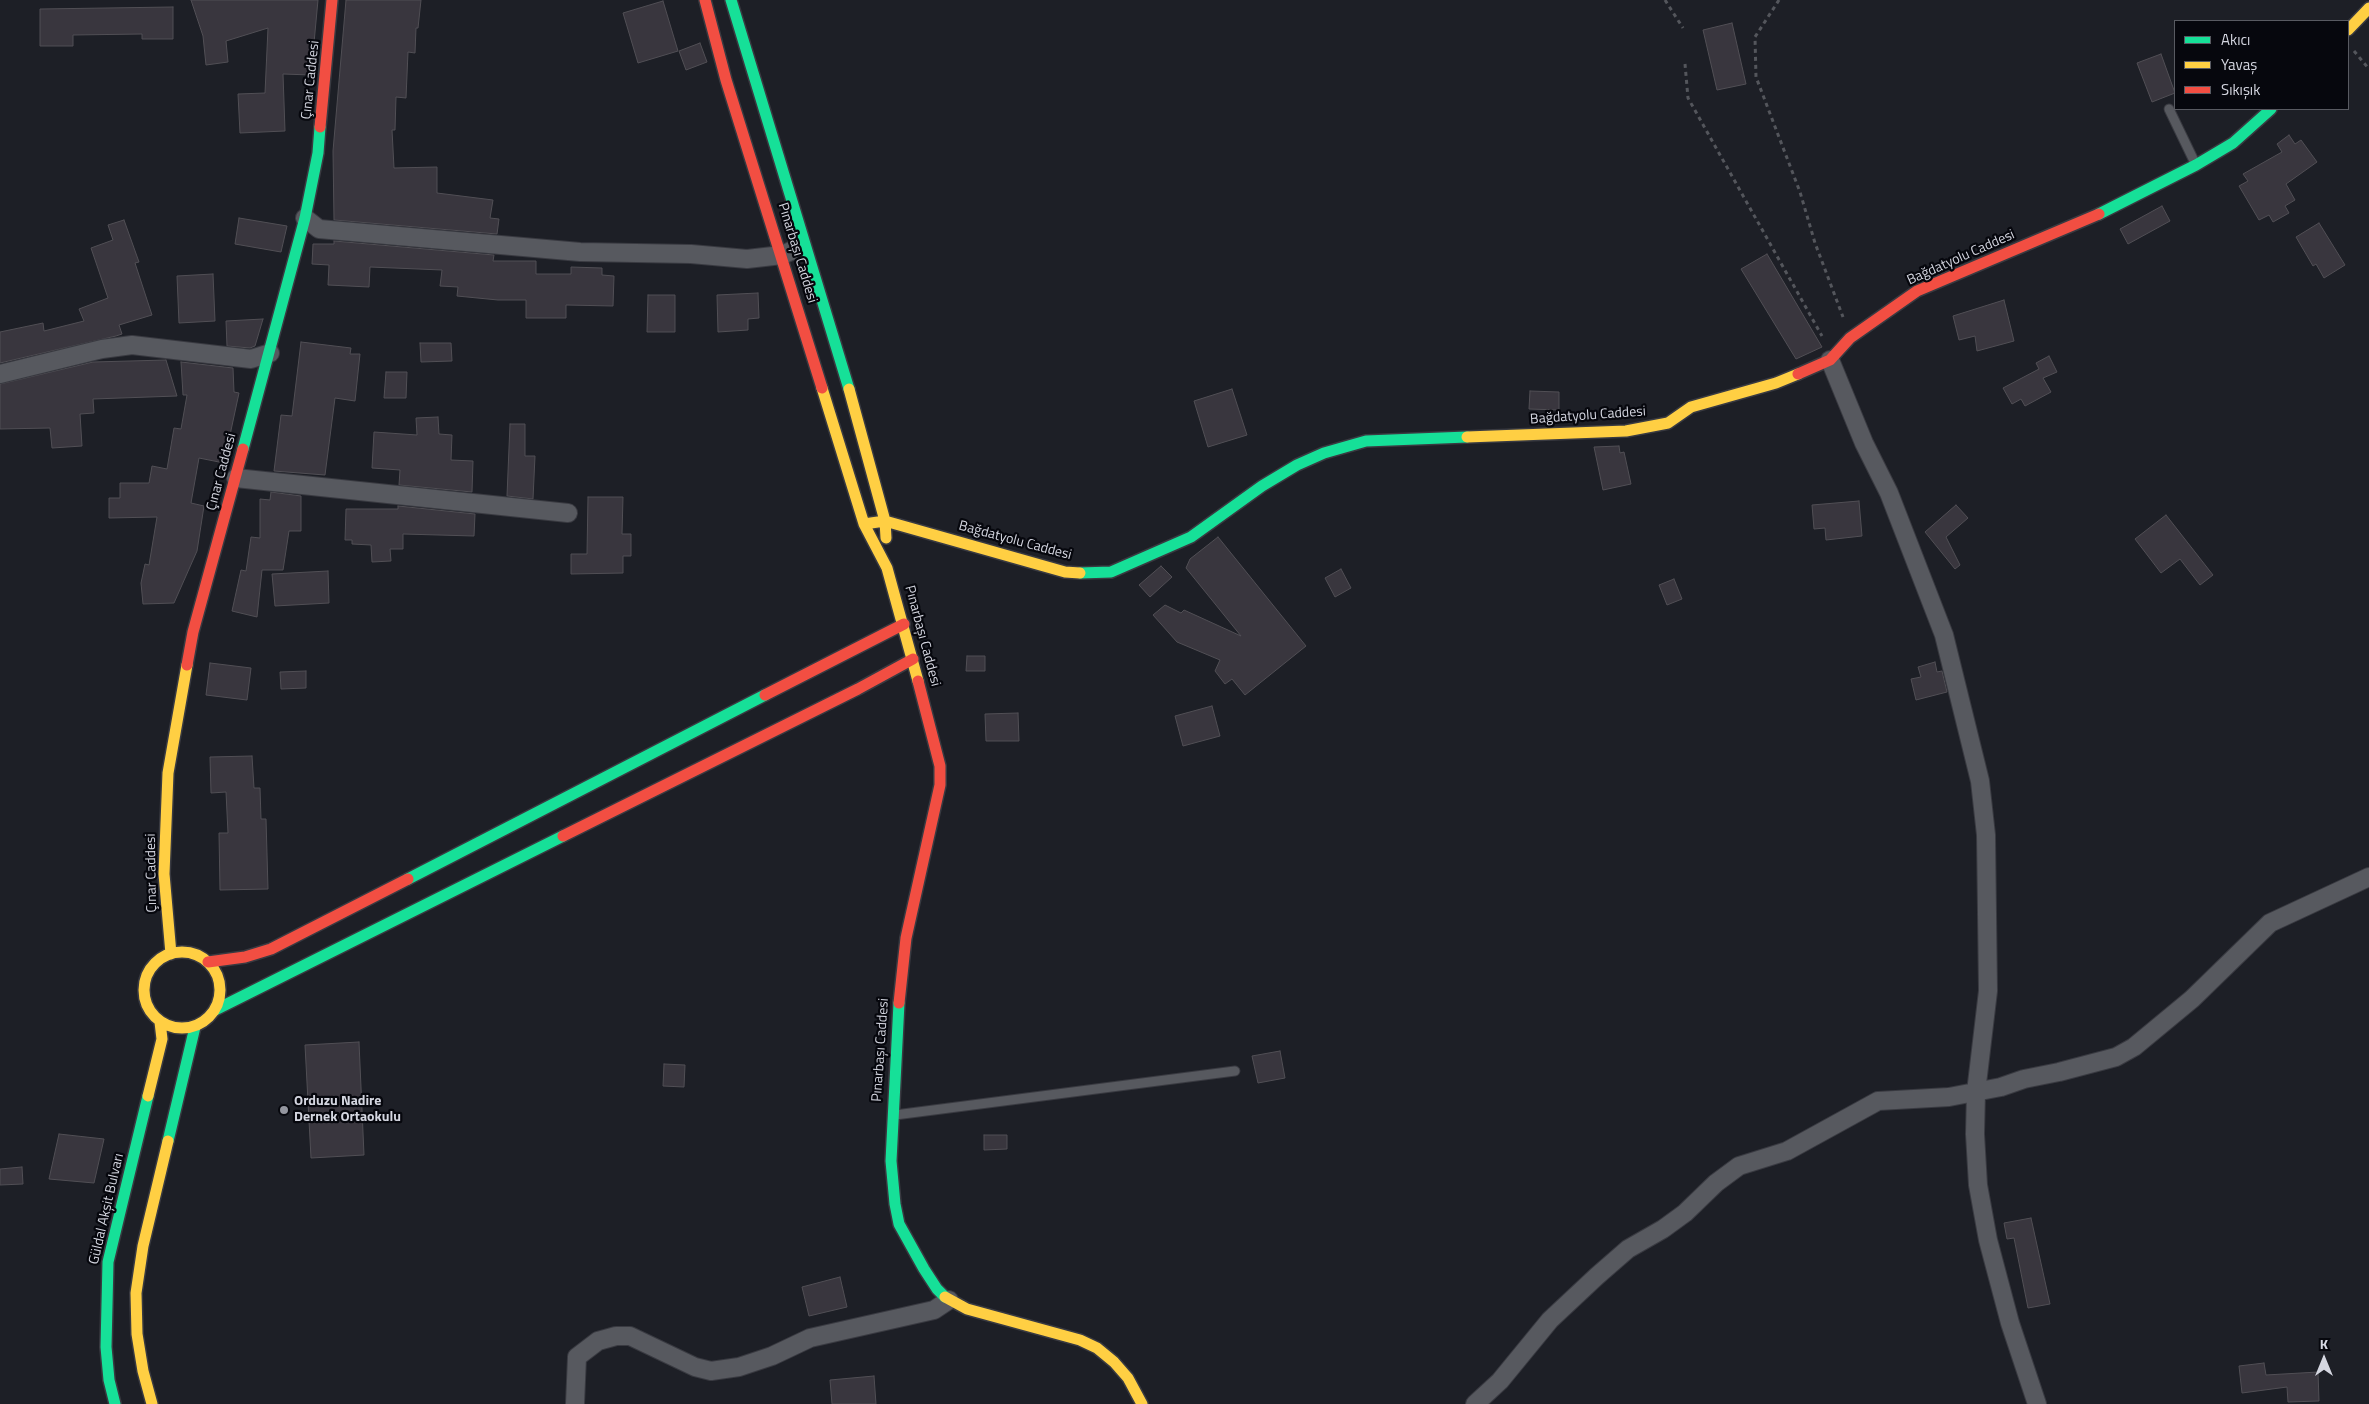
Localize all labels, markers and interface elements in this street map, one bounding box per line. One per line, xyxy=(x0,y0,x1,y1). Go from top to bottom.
legend xyxy=(2174,20,2349,110)
text: Akıcı xyxy=(2221,28,2250,51)
street label: Çınar Caddesi xyxy=(299,40,323,120)
text: Yavaş xyxy=(2221,53,2257,76)
text: Sıkışık xyxy=(2221,78,2260,101)
street label: Pınarbaşı Caddesi xyxy=(774,201,820,305)
street label: Bağdatyolu Caddesi xyxy=(1905,227,2017,289)
street label: Bağdatyolu Caddesi xyxy=(1530,404,1646,428)
street label: Çınar Caddesi xyxy=(204,432,240,512)
street label: Bağdatyolu Caddesi xyxy=(957,518,1073,564)
street label: Pınarbaşı Caddesi xyxy=(900,584,944,688)
street label: Çınar Caddesi xyxy=(143,833,161,913)
street label: Pınarbaşı Caddesi xyxy=(869,998,893,1102)
place label: Orduzu Nadire Dernek Ortaokulu xyxy=(294,1094,401,1126)
marker: Orduzu Nadire Dernek Ortaokulu xyxy=(278,1104,290,1116)
street label: Güldal Akşit Bulvarı xyxy=(86,1152,128,1266)
text: K xyxy=(2320,1333,2328,1354)
north arrow xyxy=(2299,1334,2349,1384)

